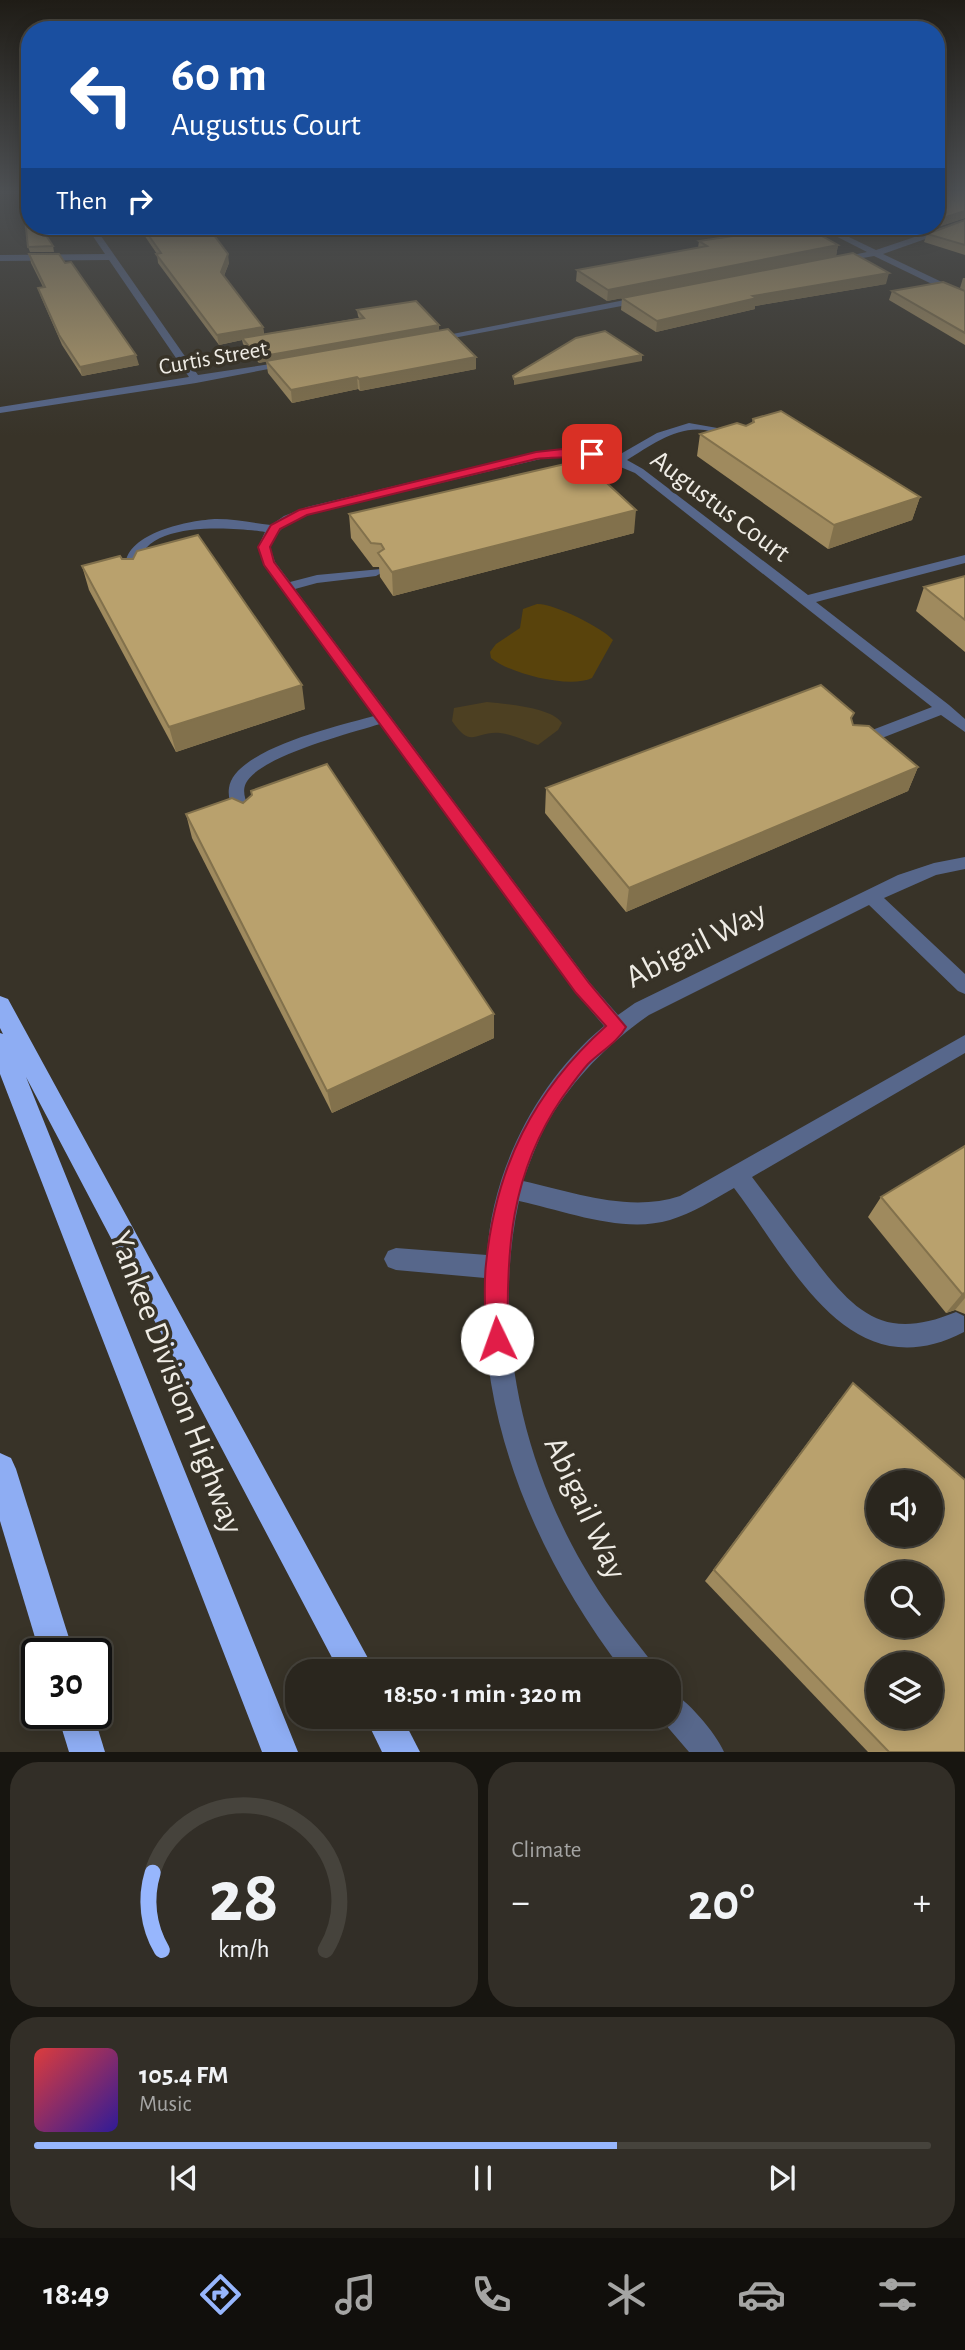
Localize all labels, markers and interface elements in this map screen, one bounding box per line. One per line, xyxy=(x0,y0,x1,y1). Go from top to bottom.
icon: left xyxy=(56,49,147,140)
text: 60 m xyxy=(171,51,267,100)
text: Augustus Court xyxy=(171,109,361,141)
icon: right xyxy=(121,182,159,220)
text: Then xyxy=(56,188,107,214)
street label: Curtis Street xyxy=(157,337,270,379)
pin xyxy=(562,424,622,484)
icon: arrive xyxy=(573,435,611,473)
street label: Augustus Court xyxy=(645,445,795,568)
street label: Abigail Way xyxy=(620,896,772,995)
street label: Yankee Division Highway xyxy=(103,1227,249,1539)
position arrow xyxy=(460,1302,534,1376)
street label: Abigail Way xyxy=(537,1432,632,1584)
map controls xyxy=(866,1470,943,1729)
button: sound xyxy=(866,1470,943,1547)
button: search xyxy=(866,1561,943,1638)
speed limit sign: 30 xyxy=(21,1638,112,1729)
button: layers xyxy=(866,1652,943,1729)
text: 18:50 · 1 min · 320 m xyxy=(384,1681,582,1707)
text: Climate xyxy=(512,1839,581,1862)
text: 28 xyxy=(209,1863,279,1936)
text: 20° xyxy=(688,1877,755,1929)
text: − xyxy=(512,1884,530,1922)
text: + xyxy=(913,1884,931,1922)
text: km/h xyxy=(218,1937,270,1962)
text: 105.4 FM xyxy=(139,2062,228,2088)
text: Music xyxy=(139,2093,191,2116)
icon: previous xyxy=(165,2159,203,2197)
icon: pause xyxy=(464,2159,502,2197)
icon: next xyxy=(763,2159,801,2197)
icon: directions xyxy=(196,2270,245,2319)
icon: music xyxy=(331,2270,380,2319)
icon: phone xyxy=(467,2270,516,2319)
icon: climate xyxy=(602,2270,651,2319)
icon: car xyxy=(737,2270,786,2319)
icon: filters xyxy=(873,2270,922,2319)
text: 18:49 xyxy=(43,2278,109,2310)

